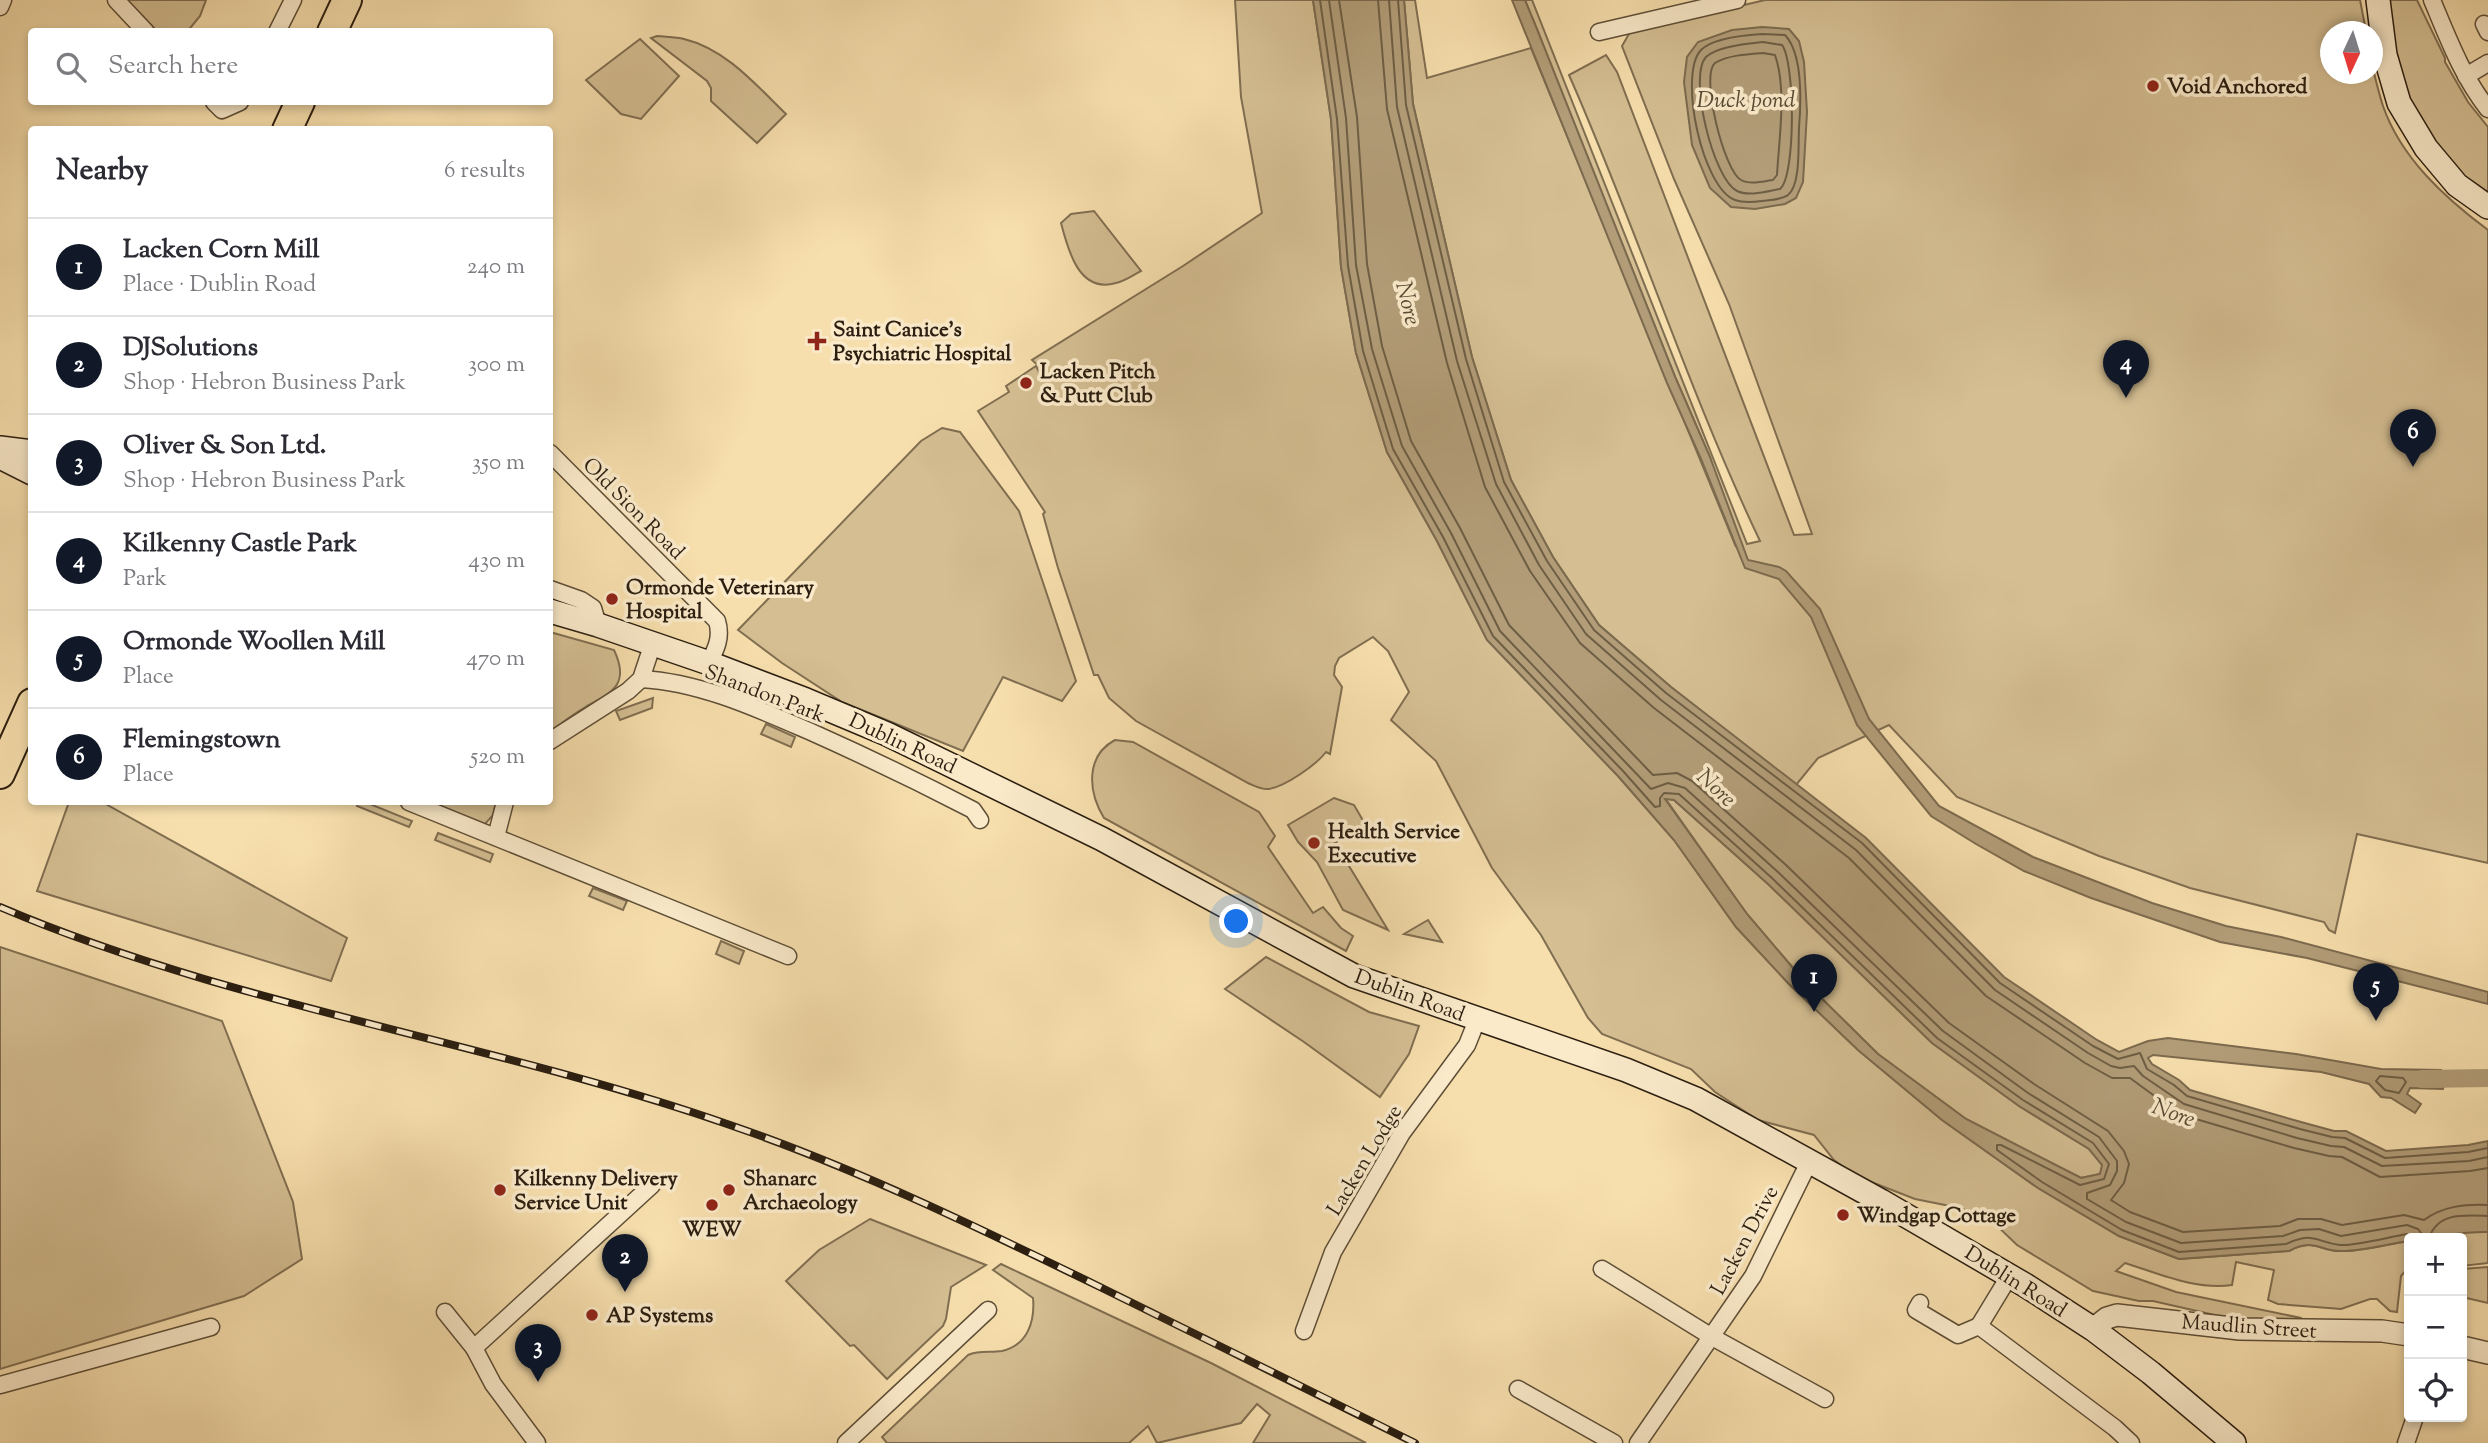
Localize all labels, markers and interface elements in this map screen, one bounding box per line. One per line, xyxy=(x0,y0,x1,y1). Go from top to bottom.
north arrow xyxy=(2320,21,2383,84)
search box xyxy=(28,28,553,105)
icon: search xyxy=(52,48,90,86)
text: Search here xyxy=(108,48,238,85)
place label: Void Anchored xyxy=(2167,73,2307,103)
marker: Void Anchored xyxy=(2145,78,2161,94)
water label: Duck pond xyxy=(1697,85,1796,118)
text: Nearby xyxy=(56,150,148,193)
text: 6 results xyxy=(444,155,525,188)
text: Lacken Corn Mill xyxy=(123,232,320,269)
text: 1 xyxy=(75,251,83,284)
text: 240 m xyxy=(467,251,525,284)
text: Place · Dublin Road xyxy=(123,269,316,302)
water label: Nore xyxy=(1385,278,1428,329)
place label: Saint Canice's Psychiatric Hospital xyxy=(833,316,1012,370)
text: DJSolutions xyxy=(123,330,258,367)
marker: Saint Canice's Psychiatric Hospital xyxy=(807,331,827,351)
pin: 4 xyxy=(2103,340,2149,398)
text: 2 xyxy=(74,349,84,382)
text: 300 m xyxy=(468,349,525,382)
place label: Lacken Pitch & Putt Club xyxy=(1040,358,1156,412)
text: Shop · Hebron Business Park xyxy=(123,367,406,400)
marker: Lacken Pitch & Putt Club xyxy=(1018,375,1034,391)
pin: 6 xyxy=(2390,409,2436,467)
text: Oliver & Son Ltd. xyxy=(123,428,326,465)
text: 3 xyxy=(74,447,84,480)
text: 350 m xyxy=(472,447,525,480)
street label: Old Sion Road xyxy=(575,451,691,567)
text: Shop · Hebron Business Park xyxy=(123,465,406,498)
text: Kilkenny Castle Park xyxy=(123,526,357,563)
text: 4 xyxy=(73,545,85,578)
text: 430 m xyxy=(468,545,525,578)
text: Park xyxy=(123,563,167,596)
place label: Ormonde Veterinary Hospital xyxy=(626,574,815,628)
marker: Ormonde Veterinary Hospital xyxy=(604,591,620,607)
text: Ormonde Woollen Mill xyxy=(123,624,385,661)
text: 5 xyxy=(75,643,83,676)
text: 470 m xyxy=(466,643,525,676)
street label: Shandon Park xyxy=(700,658,829,732)
text: Place xyxy=(123,661,174,694)
street label: Dublin Road xyxy=(843,707,961,783)
text: Flemingstown xyxy=(123,722,281,759)
text: 6 xyxy=(73,741,85,774)
text: 520 m xyxy=(470,741,525,774)
text: Place xyxy=(123,759,174,792)
water label: Nore xyxy=(1688,762,1742,816)
place label: Health Service Executive xyxy=(1328,818,1460,872)
marker: Health Service Executive xyxy=(1306,835,1322,851)
your location xyxy=(1219,904,1253,938)
pin: 1 xyxy=(1791,954,1837,1012)
street label: Dublin Road xyxy=(1350,963,1469,1031)
pin: 5 xyxy=(2353,963,2399,1021)
water label: Nore xyxy=(2147,1091,2199,1137)
street label: Lacken Lodge xyxy=(1321,1100,1411,1222)
place label: Kilkenny Delivery Service Unit xyxy=(514,1165,678,1219)
place label: Shanarc Archaeology xyxy=(743,1165,858,1219)
street label: Lacken Drive xyxy=(1704,1181,1787,1301)
marker: Kilkenny Delivery Service Unit xyxy=(492,1182,508,1198)
marker: Shanarc Archaeology xyxy=(721,1182,737,1198)
marker: WEW xyxy=(704,1197,720,1213)
place label: Windgap Cottage xyxy=(1857,1202,2016,1232)
marker: Windgap Cottage xyxy=(1835,1207,1851,1223)
place label: WEW xyxy=(682,1216,742,1246)
map controls xyxy=(2404,1233,2467,1422)
button: + xyxy=(2404,1233,2467,1296)
pin: 2 xyxy=(602,1234,648,1292)
street label: Dublin Road xyxy=(1958,1239,2072,1326)
button: − xyxy=(2404,1296,2467,1359)
place label: AP Systems xyxy=(606,1302,713,1332)
marker: AP Systems xyxy=(584,1307,600,1323)
street label: Maudlin Street xyxy=(2180,1308,2318,1348)
pin: 3 xyxy=(515,1324,561,1382)
button: locate xyxy=(2404,1359,2467,1422)

